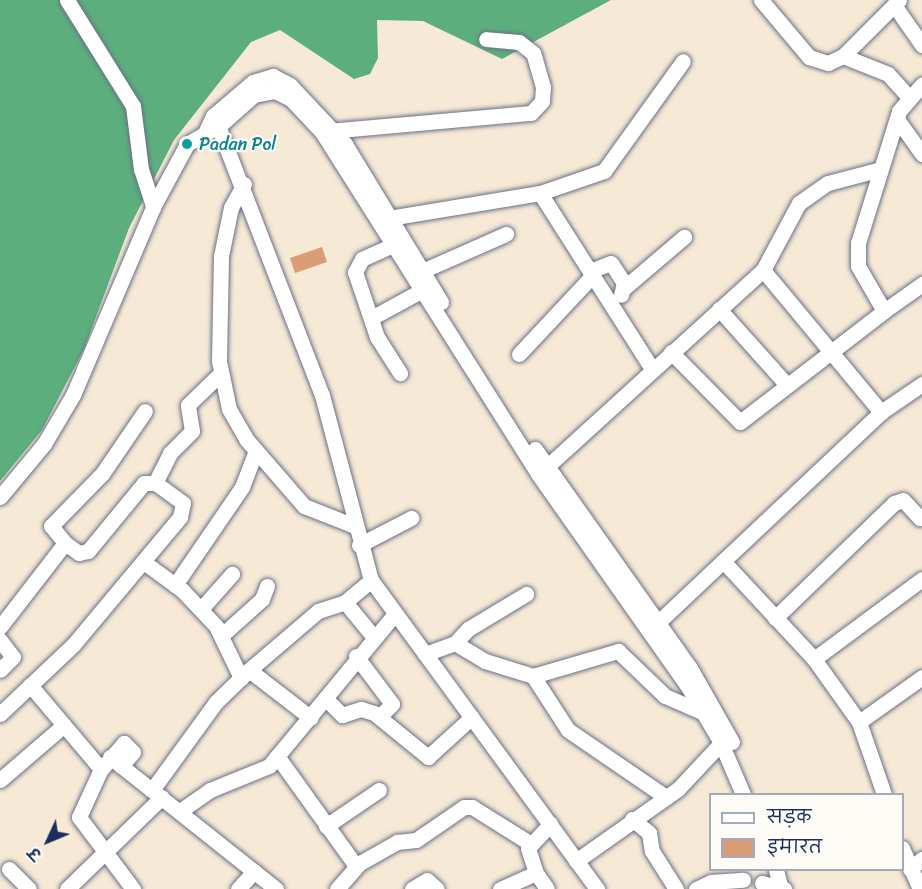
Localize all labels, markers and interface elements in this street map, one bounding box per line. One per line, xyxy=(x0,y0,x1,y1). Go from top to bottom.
place label: Padan Pol xyxy=(199,133,277,155)
marker: Padan Pol xyxy=(180,137,194,151)
legend xyxy=(709,793,904,871)
text: सड़क xyxy=(767,801,811,833)
north arrow xyxy=(18,811,78,871)
text: इमारत xyxy=(767,831,822,863)
text: उ xyxy=(21,840,49,868)

